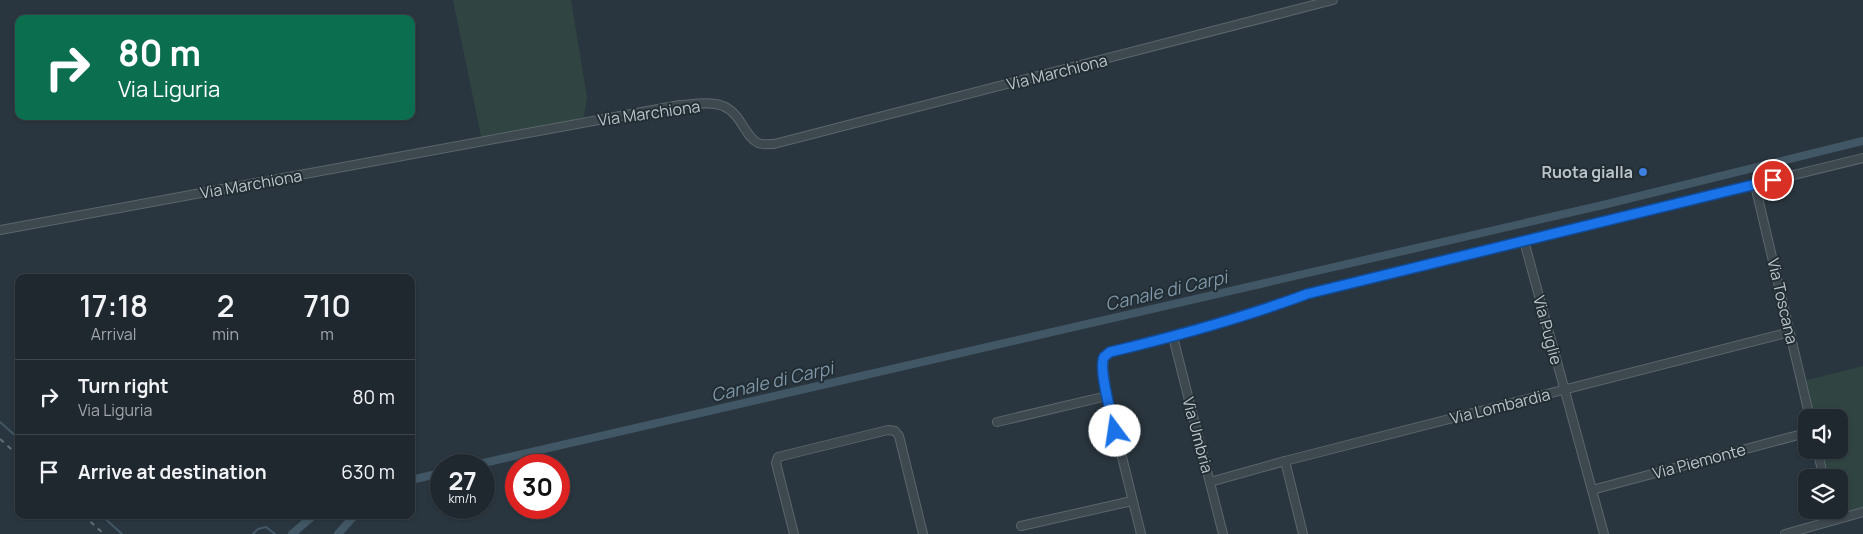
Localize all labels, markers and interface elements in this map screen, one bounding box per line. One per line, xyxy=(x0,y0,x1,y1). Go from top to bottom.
text: 80 m xyxy=(118,29,201,77)
icon: right xyxy=(35,35,100,100)
street label: Via Marchiona xyxy=(1004,49,1110,95)
text: Via Liguria xyxy=(118,74,220,104)
street label: Via Marchiona xyxy=(596,95,702,131)
pin xyxy=(1752,159,1794,201)
place label: Ruota gialla xyxy=(1541,161,1633,183)
street label: Via Marchiona xyxy=(198,164,304,204)
marker: Ruota gialla xyxy=(1637,166,1649,178)
icon: arrive xyxy=(1759,166,1787,194)
street label: Via Toscana xyxy=(1762,256,1804,346)
water label: Canale di Carpi xyxy=(1103,264,1232,316)
text: 17:18 xyxy=(79,285,148,326)
text: 2 xyxy=(217,285,234,326)
text: 710 xyxy=(303,285,351,326)
street label: Via Puglie xyxy=(1528,293,1568,367)
text: Arrival xyxy=(91,323,136,345)
text: min xyxy=(212,323,239,345)
text: m xyxy=(320,323,334,345)
water label: Canale di Carpi xyxy=(709,355,838,407)
text: Turn right xyxy=(78,373,168,399)
icon: right xyxy=(35,383,63,411)
street label: Via Lombardia xyxy=(1448,383,1552,429)
text: 80 m xyxy=(352,384,395,410)
street label: Via Umbria xyxy=(1177,395,1219,475)
text: Via Liguria xyxy=(78,399,152,421)
position arrow xyxy=(1088,404,1140,456)
map controls xyxy=(1798,409,1848,519)
button: sound xyxy=(1798,409,1848,459)
street label: Via Piemonte xyxy=(1650,438,1748,484)
speed limit sign: 30 xyxy=(505,454,570,519)
icon: arrive xyxy=(35,458,63,486)
text: Arrive at destination xyxy=(78,459,267,485)
text: 630 m xyxy=(341,459,395,485)
text: 27 xyxy=(448,463,477,498)
button: layers xyxy=(1798,469,1848,519)
text: km/h xyxy=(449,490,476,507)

